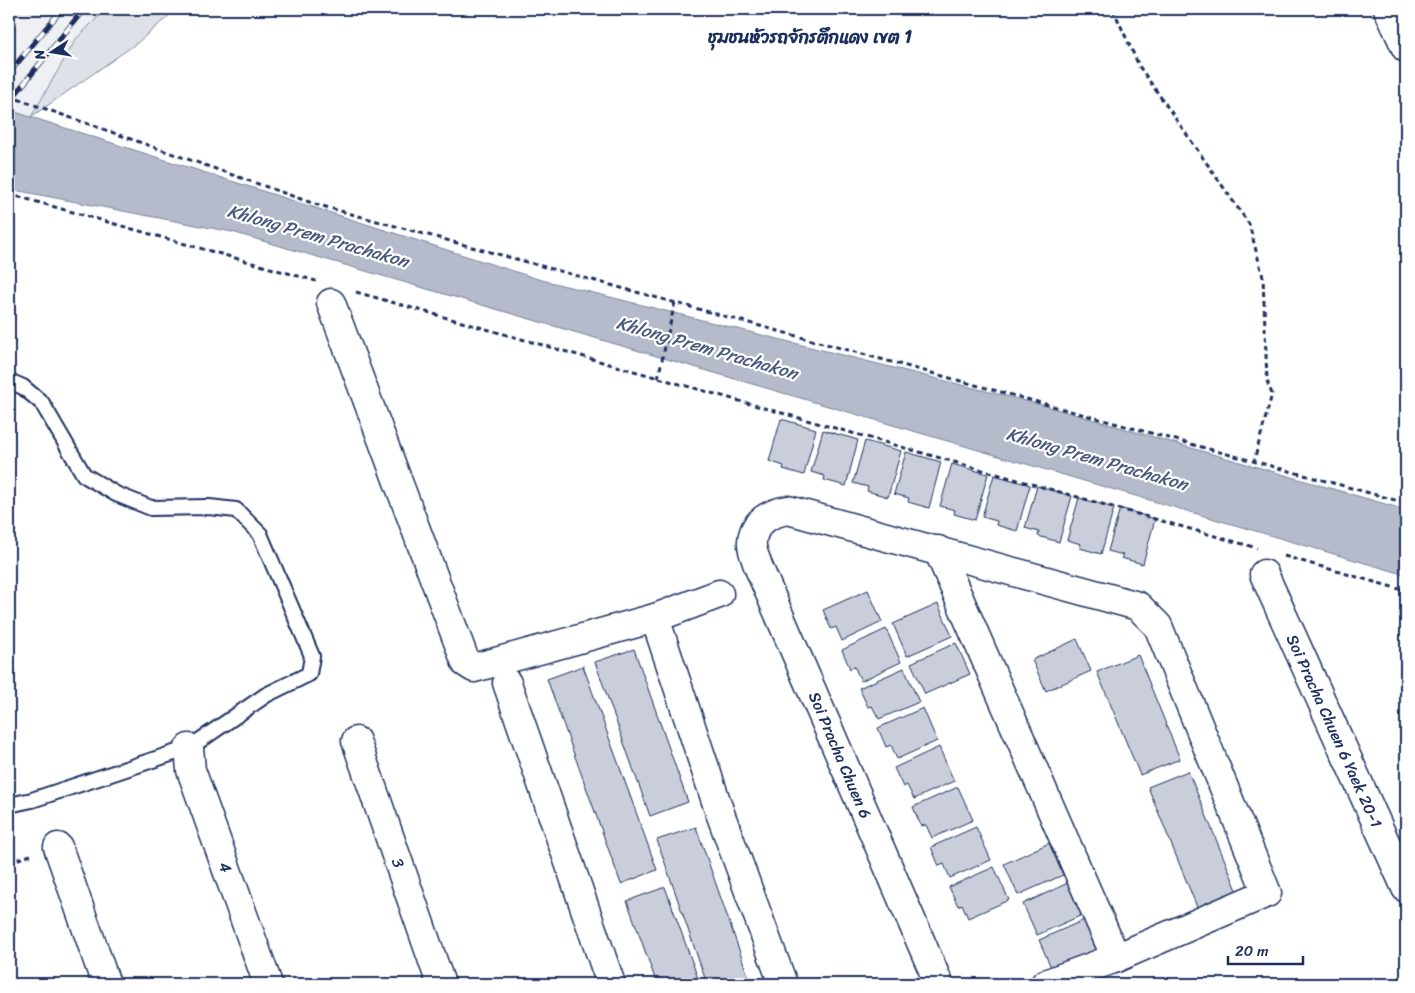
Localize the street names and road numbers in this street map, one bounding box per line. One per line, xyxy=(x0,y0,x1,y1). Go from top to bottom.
street label: Soi Pracha Chuen 6 Yaek 20-1 xyxy=(1278,629,1391,832)
street label: Soi Pracha Chuen 6 xyxy=(800,687,880,823)
street label: 3 xyxy=(383,854,414,872)
street label: 4 xyxy=(211,857,241,876)

